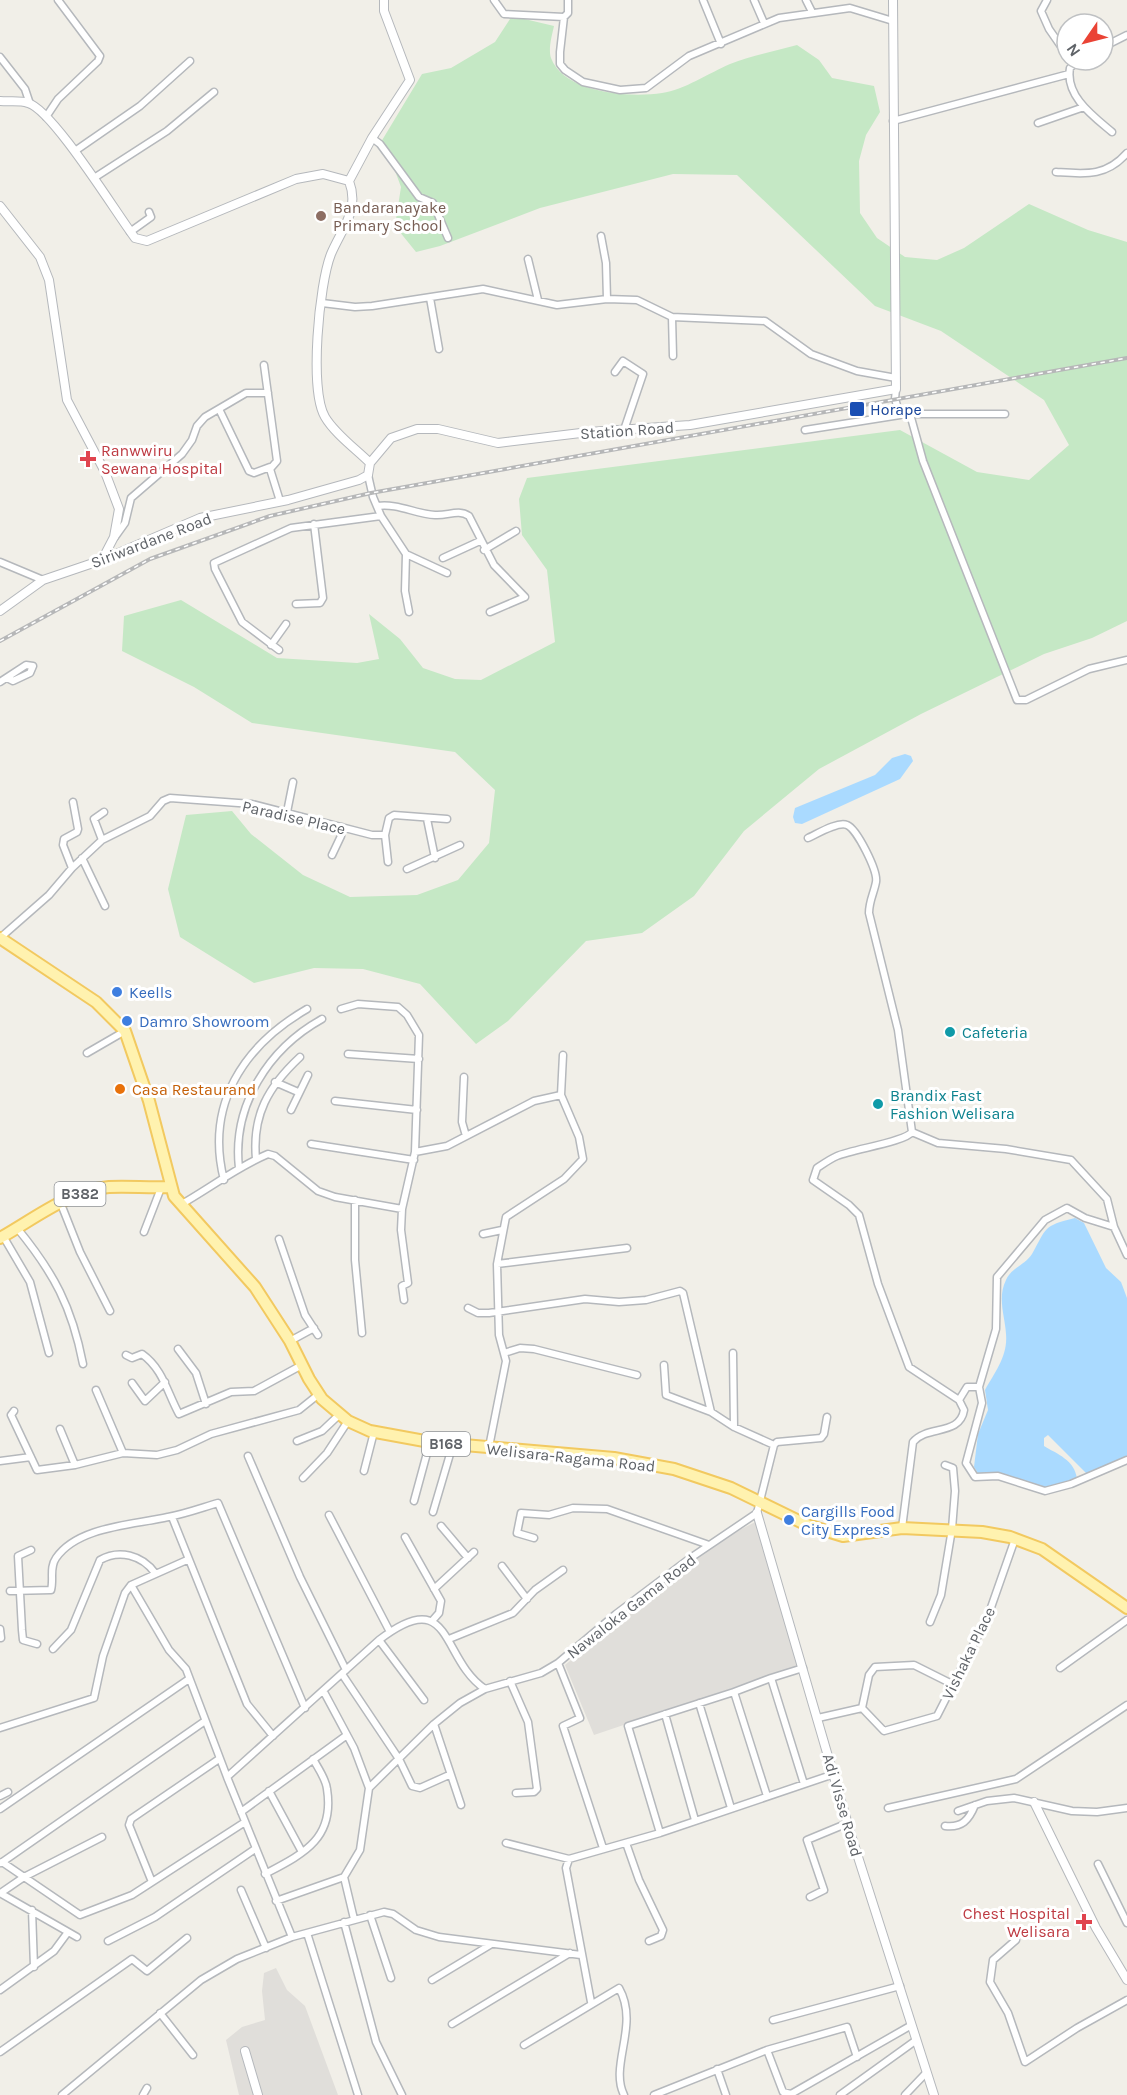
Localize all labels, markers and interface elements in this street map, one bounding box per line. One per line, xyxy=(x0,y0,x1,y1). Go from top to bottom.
north arrow xyxy=(1055,12,1115,72)
text: N xyxy=(1062,40,1084,60)
place label: Bandaranayake Primary School xyxy=(333,198,446,235)
marker: Bandaranayake Primary School xyxy=(314,209,328,223)
marker: Horape xyxy=(848,400,866,418)
place label: Horape xyxy=(870,400,922,419)
street label: Station Road xyxy=(579,418,675,443)
place label: Ranwwiru Sewana Hospital xyxy=(101,441,223,478)
marker: Ranwwiru Sewana Hospital xyxy=(79,450,97,468)
street label: Siriwardane Road xyxy=(88,509,214,572)
street label: Paradise Place xyxy=(240,796,347,839)
place label: Keells xyxy=(129,983,173,1002)
marker: Keells xyxy=(110,985,124,999)
place label: Damro Showroom xyxy=(139,1012,270,1031)
marker: Damro Showroom xyxy=(120,1014,134,1028)
place label: Cafeteria xyxy=(962,1023,1028,1042)
marker: Cafeteria xyxy=(943,1025,957,1039)
place label: Casa Restaurand xyxy=(132,1080,256,1099)
marker: Casa Restaurand xyxy=(113,1082,127,1096)
place label: Brandix Fast Fashion Welisara xyxy=(890,1086,1015,1123)
marker: Brandix Fast Fashion Welisara xyxy=(871,1097,885,1111)
road number: B382 xyxy=(54,1182,106,1206)
road number: B168 xyxy=(422,1432,470,1456)
street label: Welisara-Ragama Road xyxy=(486,1439,656,1476)
place label: Cargills Food City Express xyxy=(801,1502,895,1539)
marker: Cargills Food City Express xyxy=(782,1513,796,1527)
street label: Nawaloka Gama Road xyxy=(563,1550,700,1663)
street label: Vishaka Place xyxy=(938,1604,999,1703)
street label: Adi Visse Road xyxy=(819,1751,866,1859)
place label: Chest Hospital Welisara xyxy=(963,1904,1070,1941)
marker: Chest Hospital Welisara xyxy=(1075,1913,1093,1931)

